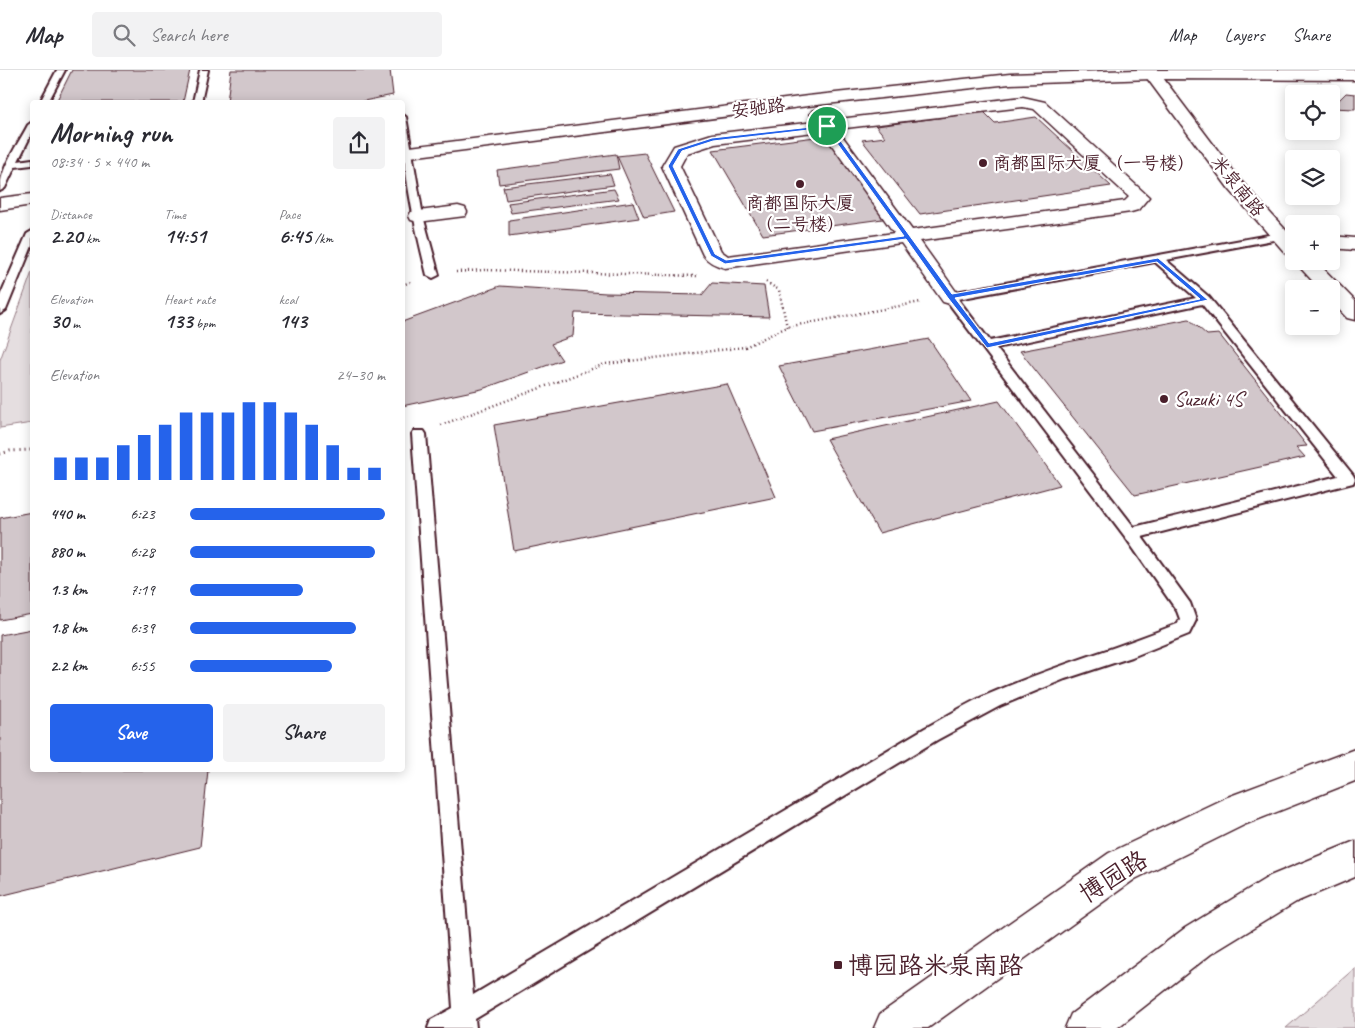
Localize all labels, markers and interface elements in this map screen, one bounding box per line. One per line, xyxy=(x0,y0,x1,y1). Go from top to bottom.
search box xyxy=(92,12,442,57)
text: Map xyxy=(25,20,62,50)
icon: search xyxy=(110,21,138,49)
text: Search here xyxy=(150,23,228,47)
text: Map xyxy=(1169,24,1197,46)
text: Layers xyxy=(1225,24,1264,46)
text: Share xyxy=(1292,24,1330,46)
map controls xyxy=(1285,85,1340,335)
button: locate xyxy=(1285,85,1340,140)
street label: 安驰路 xyxy=(730,94,786,122)
pin xyxy=(806,105,848,147)
icon: arrive xyxy=(813,112,841,140)
text: Morning run xyxy=(50,115,172,150)
button: share xyxy=(333,117,385,169)
button: layers xyxy=(1285,150,1340,205)
street label: 米泉南路 xyxy=(1207,151,1269,221)
text: 08:34 · 5 × 440 m xyxy=(50,152,149,172)
place label: 商都国际大厦 （一号楼） xyxy=(993,152,1195,174)
marker: 商都国际大厦 （一号楼） xyxy=(977,157,989,169)
marker: 商都国际大厦 （二号楼） xyxy=(794,178,806,190)
place label: 商都国际大厦 （二号楼） xyxy=(746,192,854,235)
text: Distance xyxy=(50,206,92,223)
text: Time xyxy=(164,206,186,223)
text: Pace xyxy=(279,206,300,223)
button: + xyxy=(1285,215,1340,270)
text: 2.20 xyxy=(50,223,83,249)
text: 14:51 xyxy=(164,223,206,249)
text: 6:45 xyxy=(279,223,311,249)
text: km xyxy=(83,230,100,247)
text: /km xyxy=(311,230,333,247)
button: − xyxy=(1285,280,1340,335)
text: Elevation xyxy=(50,291,93,308)
text: Heart rate xyxy=(164,291,215,308)
text: kcal xyxy=(279,291,297,308)
text: 30 xyxy=(50,308,69,334)
text: 133 xyxy=(164,308,193,334)
text: 143 xyxy=(279,308,307,334)
text: m xyxy=(69,315,80,332)
text: bpm xyxy=(193,315,215,332)
text: Elevation xyxy=(50,365,99,385)
text: 24–30 m xyxy=(336,365,385,385)
place label: Suzuki 4S xyxy=(1174,386,1247,412)
marker: Suzuki 4S xyxy=(1158,393,1170,405)
text: 440 m xyxy=(50,504,85,524)
text: 6:23 xyxy=(130,504,155,524)
text: 880 m xyxy=(50,542,85,562)
text: 6:28 xyxy=(130,542,155,562)
text: 1.3 km xyxy=(50,580,87,600)
text: 7:19 xyxy=(130,580,155,600)
text: 1.8 km xyxy=(50,618,87,638)
text: 6:39 xyxy=(130,618,155,638)
text: 2.2 km xyxy=(50,656,87,676)
text: 6:55 xyxy=(130,656,155,676)
button: Save xyxy=(50,704,213,762)
button: Share xyxy=(223,704,385,762)
street label: 博园路 xyxy=(1073,843,1154,910)
place label: 博园路米泉南路 xyxy=(848,950,1023,982)
marker: 博园路米泉南路 xyxy=(832,959,844,971)

